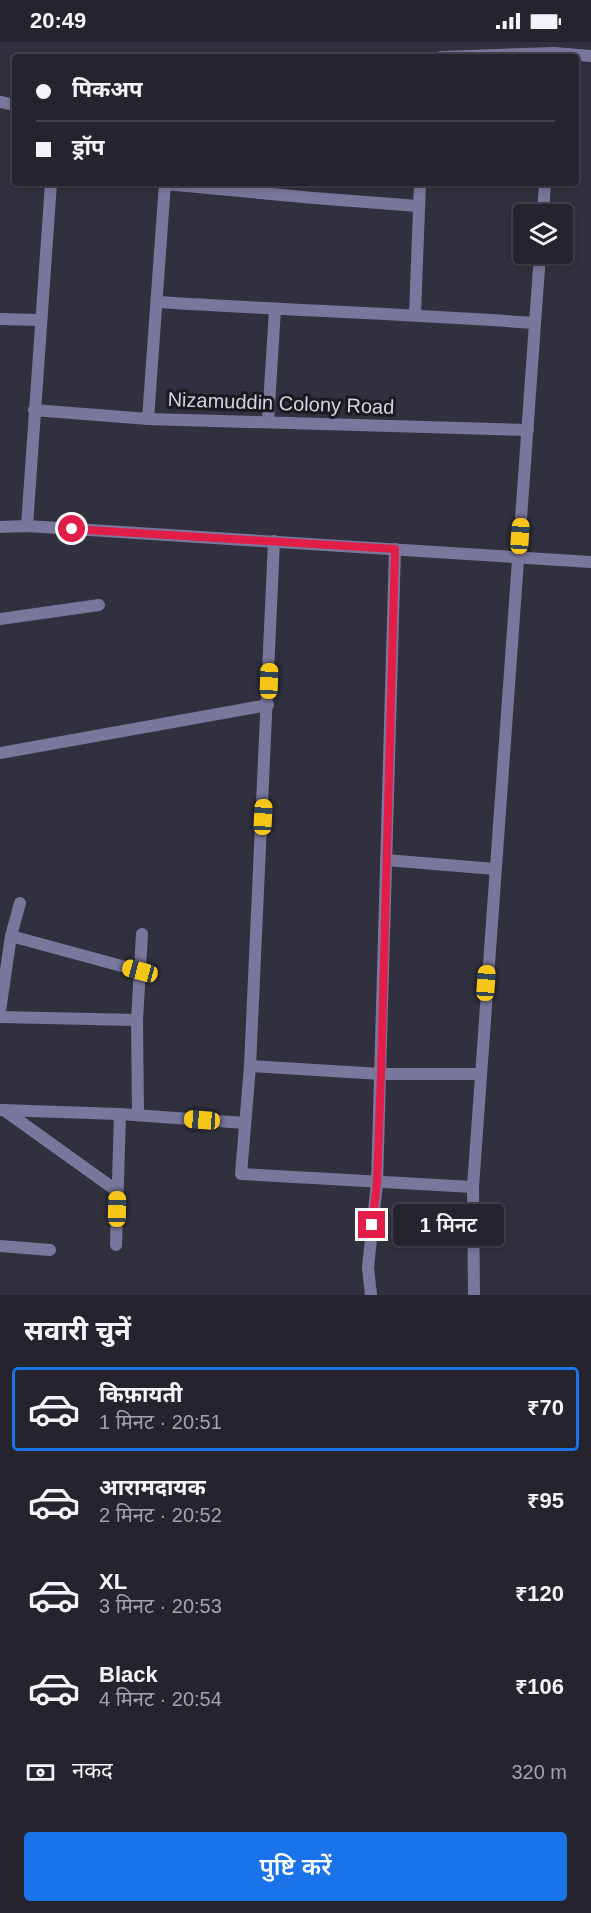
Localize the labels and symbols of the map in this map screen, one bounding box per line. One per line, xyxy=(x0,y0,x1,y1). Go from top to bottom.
street label: Nizamuddin Colony Road xyxy=(167,388,395,418)
route start xyxy=(58,515,85,542)
car xyxy=(510,517,530,555)
car xyxy=(259,663,279,699)
car xyxy=(253,799,273,835)
car xyxy=(120,958,160,984)
car xyxy=(476,964,496,1002)
car xyxy=(183,1110,221,1130)
car xyxy=(108,1191,126,1227)
callout: 1 मिनट xyxy=(393,1204,504,1246)
route end xyxy=(358,1211,385,1238)

